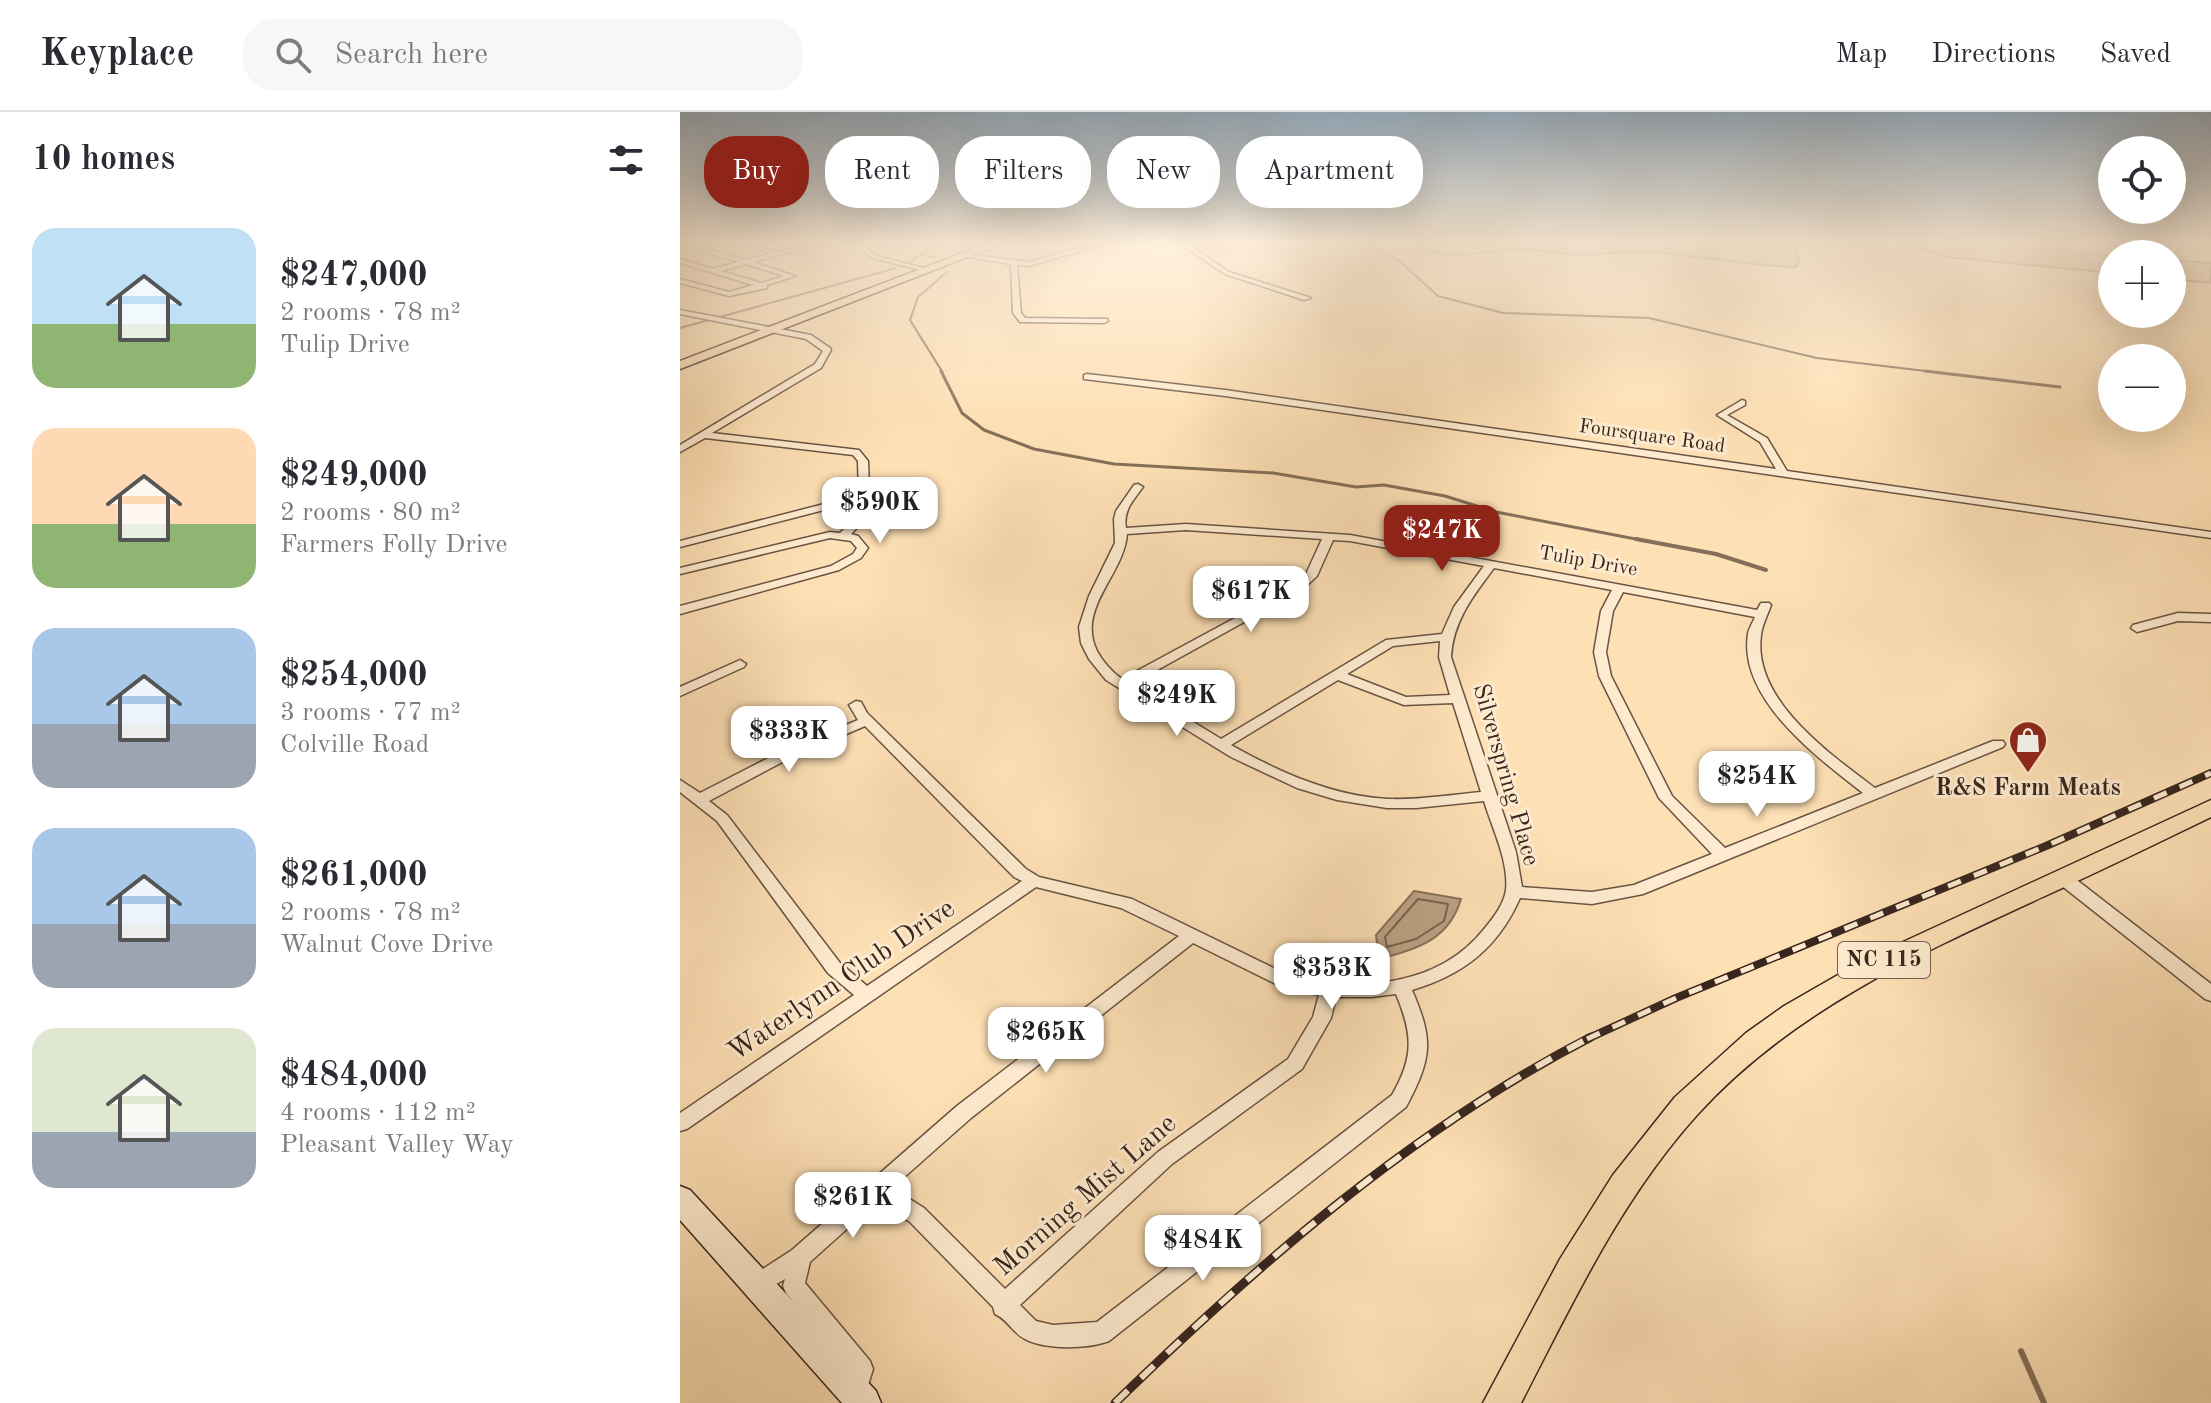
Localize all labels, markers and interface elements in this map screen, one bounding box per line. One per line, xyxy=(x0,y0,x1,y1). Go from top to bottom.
search box xyxy=(243,19,803,91)
icon: search xyxy=(271,33,315,77)
text: Keyplace xyxy=(40,36,195,74)
text: Search here xyxy=(335,40,488,70)
text: Map xyxy=(1835,41,1887,69)
text: Directions xyxy=(1931,41,2056,69)
text: Saved xyxy=(2100,41,2171,69)
chip: Buy xyxy=(704,136,809,208)
chip: Rent xyxy=(825,136,939,208)
chip: Filters xyxy=(955,136,1091,208)
chip: New xyxy=(1107,136,1220,208)
chip: Apartment xyxy=(1236,136,1423,208)
map controls xyxy=(2098,136,2186,432)
button: locate xyxy=(2098,136,2186,224)
icon: filters xyxy=(604,138,648,182)
text: 10 homes xyxy=(32,143,175,177)
button: + xyxy=(2098,240,2186,328)
text: $247,000 xyxy=(280,259,428,293)
icon: home xyxy=(96,260,192,356)
text: 2 rooms · 78 m² xyxy=(280,300,461,326)
text: Tulip Drive xyxy=(280,332,410,358)
button: − xyxy=(2098,344,2186,432)
street label: Foursquare Road xyxy=(1577,417,1727,457)
text: $249,000 xyxy=(280,459,428,493)
icon: home xyxy=(96,460,192,556)
pin: $590K xyxy=(824,477,936,545)
text: $590K xyxy=(840,490,920,516)
text: 2 rooms · 80 m² xyxy=(280,500,461,526)
pin: $247K xyxy=(1386,505,1498,573)
text: $247K xyxy=(1402,518,1482,544)
text: Farmers Folly Drive xyxy=(280,532,507,558)
street label: Tulip Drive xyxy=(1537,543,1639,581)
pin: $617K xyxy=(1195,566,1307,634)
text: $617K xyxy=(1211,579,1291,605)
text: $254,000 xyxy=(280,659,428,693)
icon: home xyxy=(96,660,192,756)
pin: $249K xyxy=(1121,670,1233,738)
street label: Silverspring Place xyxy=(1468,681,1542,869)
text: $249K xyxy=(1137,683,1217,709)
text: 3 rooms · 77 m² xyxy=(280,700,461,726)
pin: $333K xyxy=(733,706,845,774)
text: $333K xyxy=(749,719,829,745)
shop icon: R&S Farm Meats xyxy=(2007,719,2049,774)
text: Colville Road xyxy=(280,732,429,758)
pin: $254K xyxy=(1701,751,1813,819)
text: $254K xyxy=(1717,764,1797,790)
place label: R&S Farm Meats xyxy=(1935,777,2121,801)
text: $261,000 xyxy=(280,859,428,893)
icon: home xyxy=(96,860,192,956)
street label: Waterlynn Club Drive xyxy=(724,895,960,1067)
text: 2 rooms · 78 m² xyxy=(280,900,461,926)
text: Walnut Cove Drive xyxy=(280,932,493,958)
road number: NC 115 xyxy=(1838,942,1930,978)
pin: $353K xyxy=(1276,943,1388,1011)
text: $353K xyxy=(1292,956,1372,982)
pin: $265K xyxy=(990,1007,1102,1075)
text: $265K xyxy=(1006,1020,1086,1046)
text: $484,000 xyxy=(280,1059,428,1093)
icon: home xyxy=(96,1060,192,1156)
text: 4 rooms · 112 m² xyxy=(280,1100,476,1126)
street label: Morning Mist Lane xyxy=(990,1110,1182,1282)
text: Pleasant Valley Way xyxy=(280,1132,514,1158)
pin: $261K xyxy=(797,1172,909,1240)
text: $261K xyxy=(813,1185,893,1211)
pin: $484K xyxy=(1147,1215,1259,1283)
text: $484K xyxy=(1163,1228,1243,1254)

